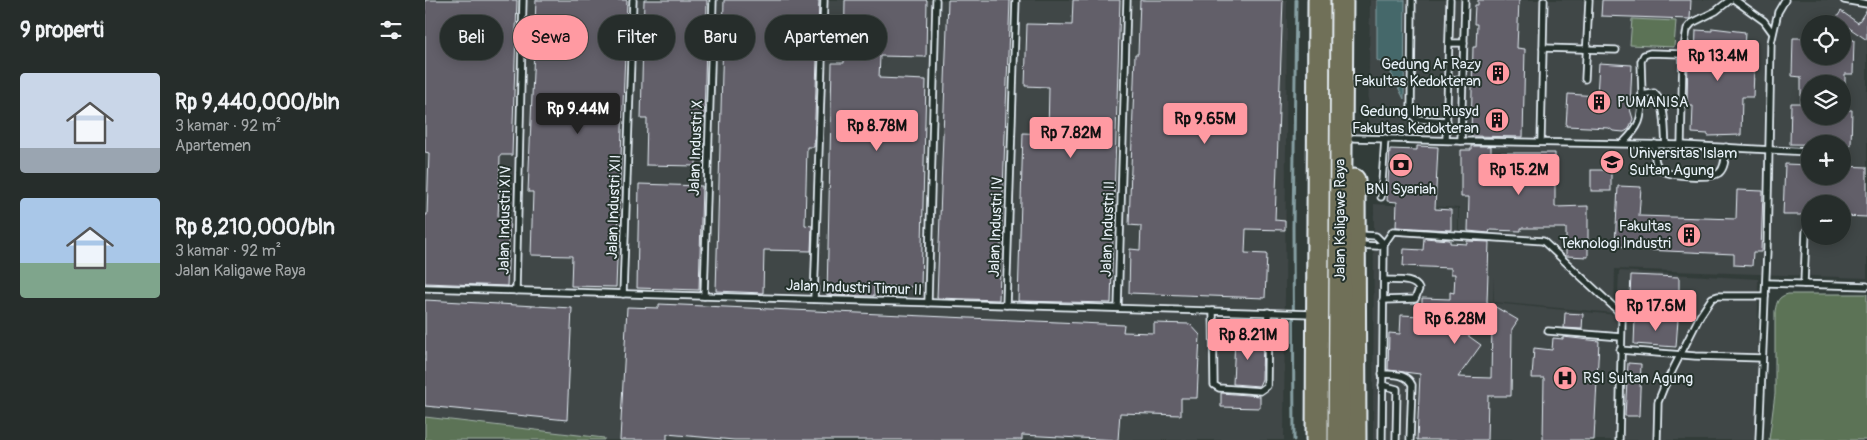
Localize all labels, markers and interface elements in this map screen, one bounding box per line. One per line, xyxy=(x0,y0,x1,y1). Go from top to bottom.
chip: Beli xyxy=(440,15,503,60)
chip: Sewa xyxy=(513,15,588,60)
chip: Filter xyxy=(598,15,675,60)
chip: Baru xyxy=(685,15,755,60)
chip: Apartemen xyxy=(765,15,887,60)
map controls xyxy=(1801,15,1851,245)
button: locate xyxy=(1801,15,1851,65)
icon: filters xyxy=(377,16,405,44)
text: 9 properti xyxy=(20,17,104,44)
pin: Rp 13.4M xyxy=(1666,39,1770,82)
text: Rp 13.4M xyxy=(1688,46,1748,66)
place label: Gedung Ar Razy Fakultas Kedokteran xyxy=(1354,55,1482,91)
building icon: Gedung Ar Razy Fakultas Kedokteran xyxy=(1485,60,1511,86)
button: layers xyxy=(1801,75,1851,125)
text: Rp 9,440,000/bln xyxy=(175,89,340,116)
building icon: PUMANISA xyxy=(1586,89,1612,115)
pin: Rp 9.44M xyxy=(526,92,630,135)
icon: home xyxy=(60,93,120,153)
place label: PUMANISA xyxy=(1617,93,1689,112)
text: Rp 9.44M xyxy=(547,99,609,119)
street label: Jalan Industri X xyxy=(685,100,707,196)
pin: Rp 9.65M xyxy=(1153,102,1257,145)
place label: Gedung Ibnu Rusyd Fakultas Kedokteran xyxy=(1352,102,1479,138)
building icon: Gedung Ibnu Rusyd Fakultas Kedokteran xyxy=(1484,107,1510,133)
text: Rp 9.65M xyxy=(1174,109,1236,129)
pin: Rp 8.78M xyxy=(825,110,929,152)
text: 3 kamar · 92 m² xyxy=(175,116,281,136)
text: Rp 8.78M xyxy=(847,116,907,136)
pin: Rp 7.82M xyxy=(1019,116,1123,159)
text: Rp 7.82M xyxy=(1041,123,1101,143)
button: + xyxy=(1801,135,1851,185)
text: Apartemen xyxy=(175,136,251,156)
place label: Universitas Islam Sultan Agung xyxy=(1629,144,1737,180)
school or university icon: Universitas Islam Sultan Agung xyxy=(1599,149,1625,175)
bank icon: BNI Syariah xyxy=(1388,152,1414,178)
street label: Jalan Industri XII xyxy=(603,154,625,260)
pin: Rp 15.2M xyxy=(1467,154,1571,196)
street label: Jalan Kaligawe Raya xyxy=(1331,159,1350,281)
text: Rp 15.2M xyxy=(1489,160,1549,180)
street label: Jalan Industri XIV xyxy=(495,165,515,275)
street label: Jalan Industri IV xyxy=(985,176,1007,278)
place label: BNI Syariah xyxy=(1366,180,1436,199)
street label: Jalan Industri II xyxy=(1097,181,1119,277)
button: − xyxy=(1801,195,1851,245)
text: Rp 8,210,000/bln xyxy=(175,214,335,241)
place label: Fakultas Teknologi Industri xyxy=(1560,217,1671,253)
icon: home xyxy=(60,218,120,278)
building icon: Fakultas Teknologi Industri xyxy=(1676,222,1702,248)
text: 3 kamar · 92 m² xyxy=(175,241,281,261)
text: Jalan Kaligawe Raya xyxy=(175,261,306,281)
street label: Jalan Industri Timur II xyxy=(786,276,922,300)
pin: Rp 17.6M xyxy=(1604,290,1708,332)
text: Rp 17.6M xyxy=(1626,296,1686,316)
pin: Rp 6.28M xyxy=(1403,302,1507,345)
text: Rp 6.28M xyxy=(1424,309,1486,329)
pin: Rp 8.21M xyxy=(1196,318,1300,361)
text: Rp 8.21M xyxy=(1219,325,1277,345)
hospital icon: RSI Sultan Agung xyxy=(1552,365,1578,391)
place label: RSI Sultan Agung xyxy=(1583,369,1693,388)

